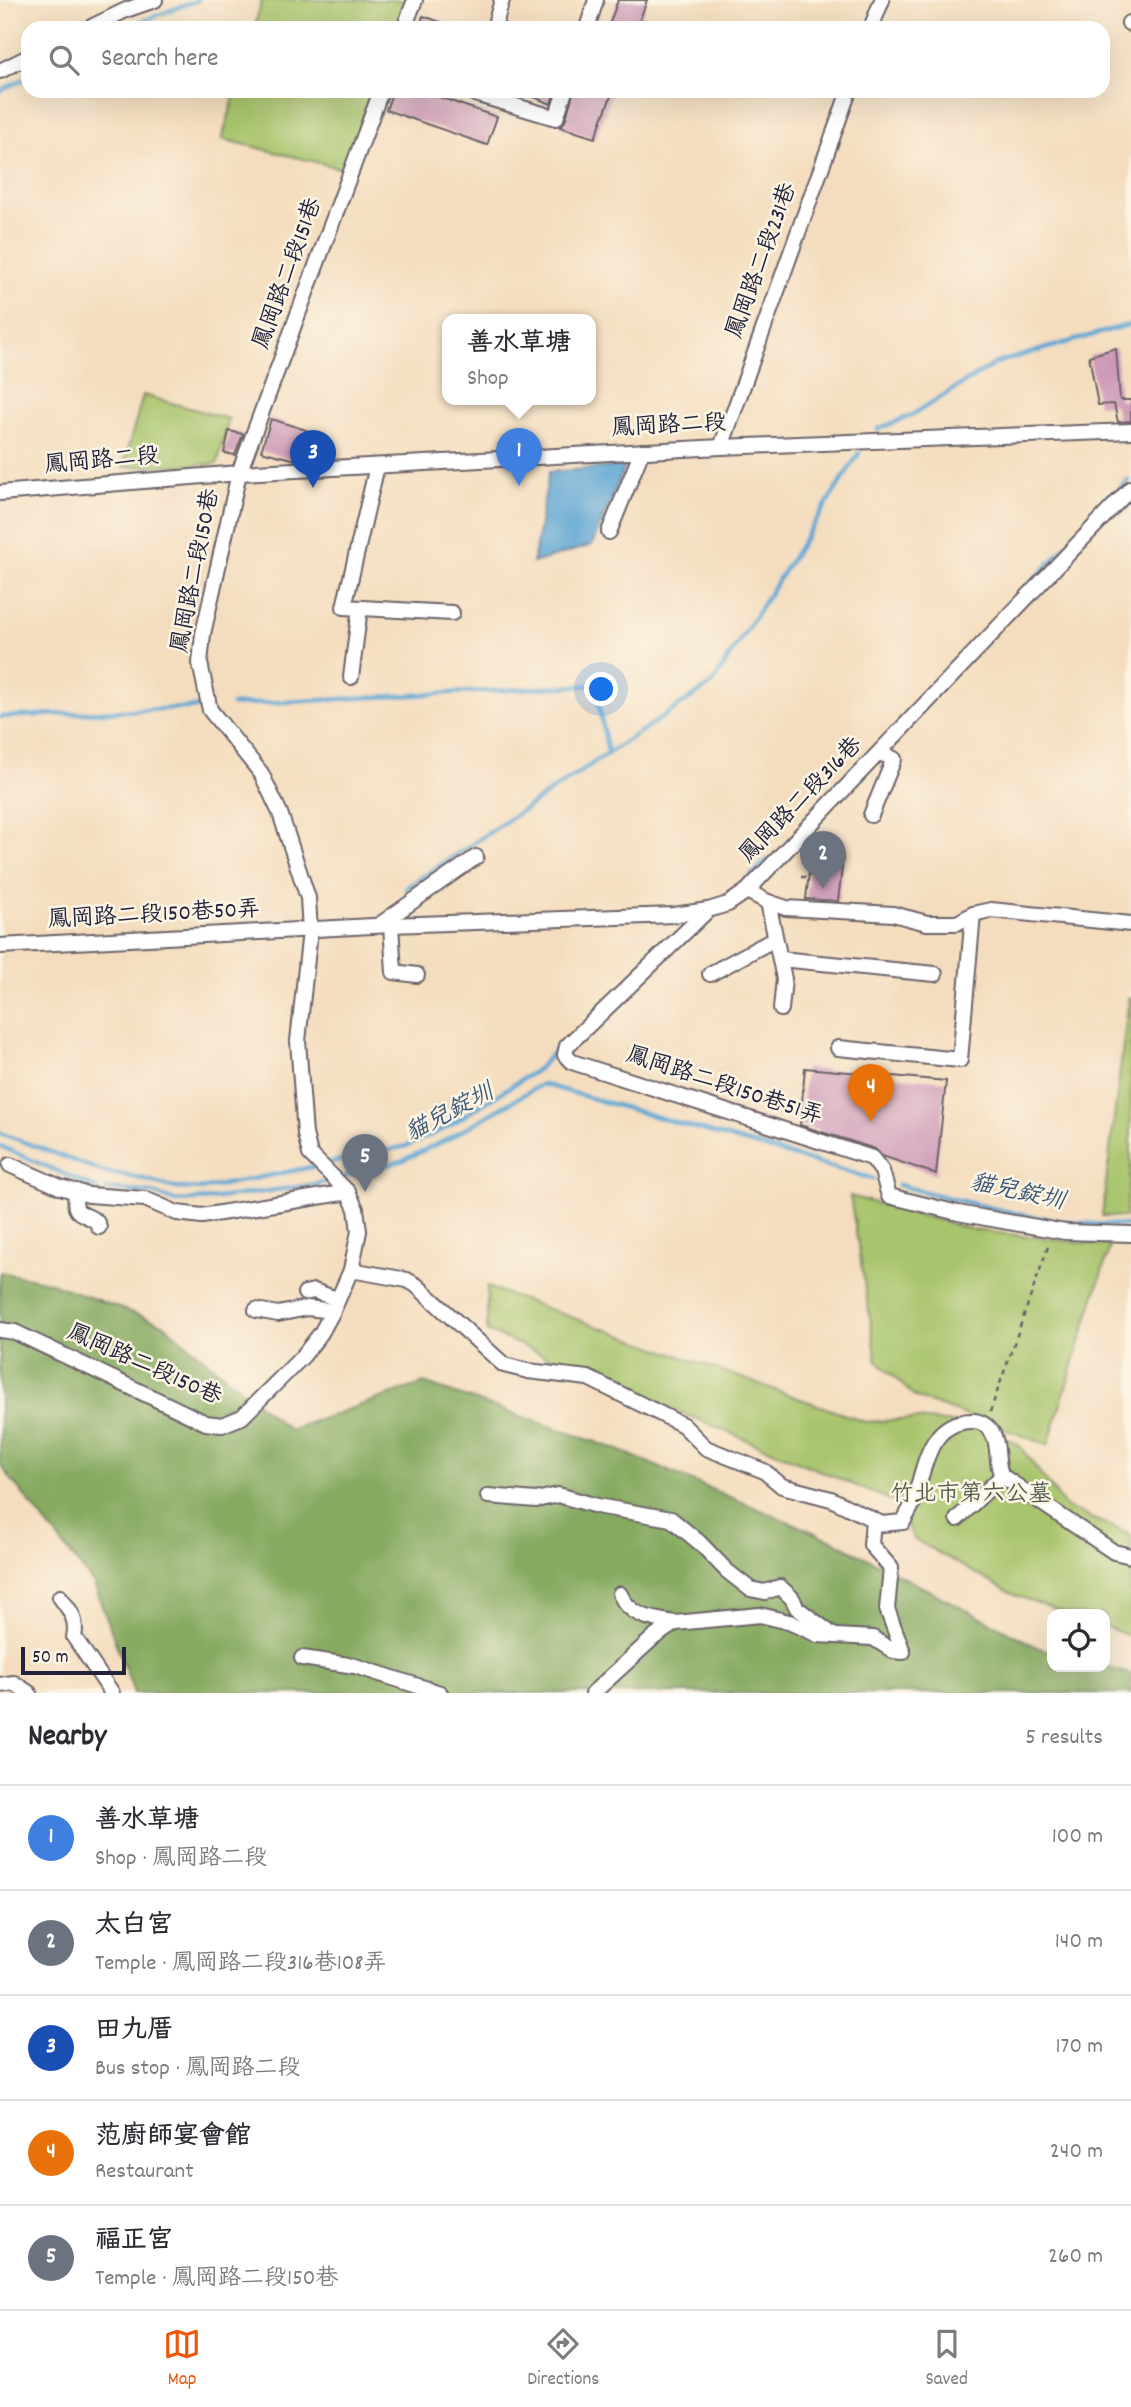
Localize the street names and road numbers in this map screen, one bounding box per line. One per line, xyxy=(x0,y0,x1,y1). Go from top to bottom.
street label: 鳳岡路二段231巷 xyxy=(720,178,807,343)
street label: 鳳岡路二段151巷 xyxy=(246,193,332,354)
street label: 鳳岡路二段 xyxy=(611,408,727,446)
street label: 鳳岡路二段 xyxy=(43,441,161,483)
street label: 鳳岡路二段150巷 xyxy=(165,485,229,656)
street label: 鳳岡路二段316巷 xyxy=(733,730,872,872)
street label: 鳳岡路二段150巷50弄 xyxy=(47,894,261,938)
street label: 鳳岡路二段150巷51弄 xyxy=(621,1040,827,1134)
street label: 鳳岡路二段150巷 xyxy=(61,1317,228,1415)

